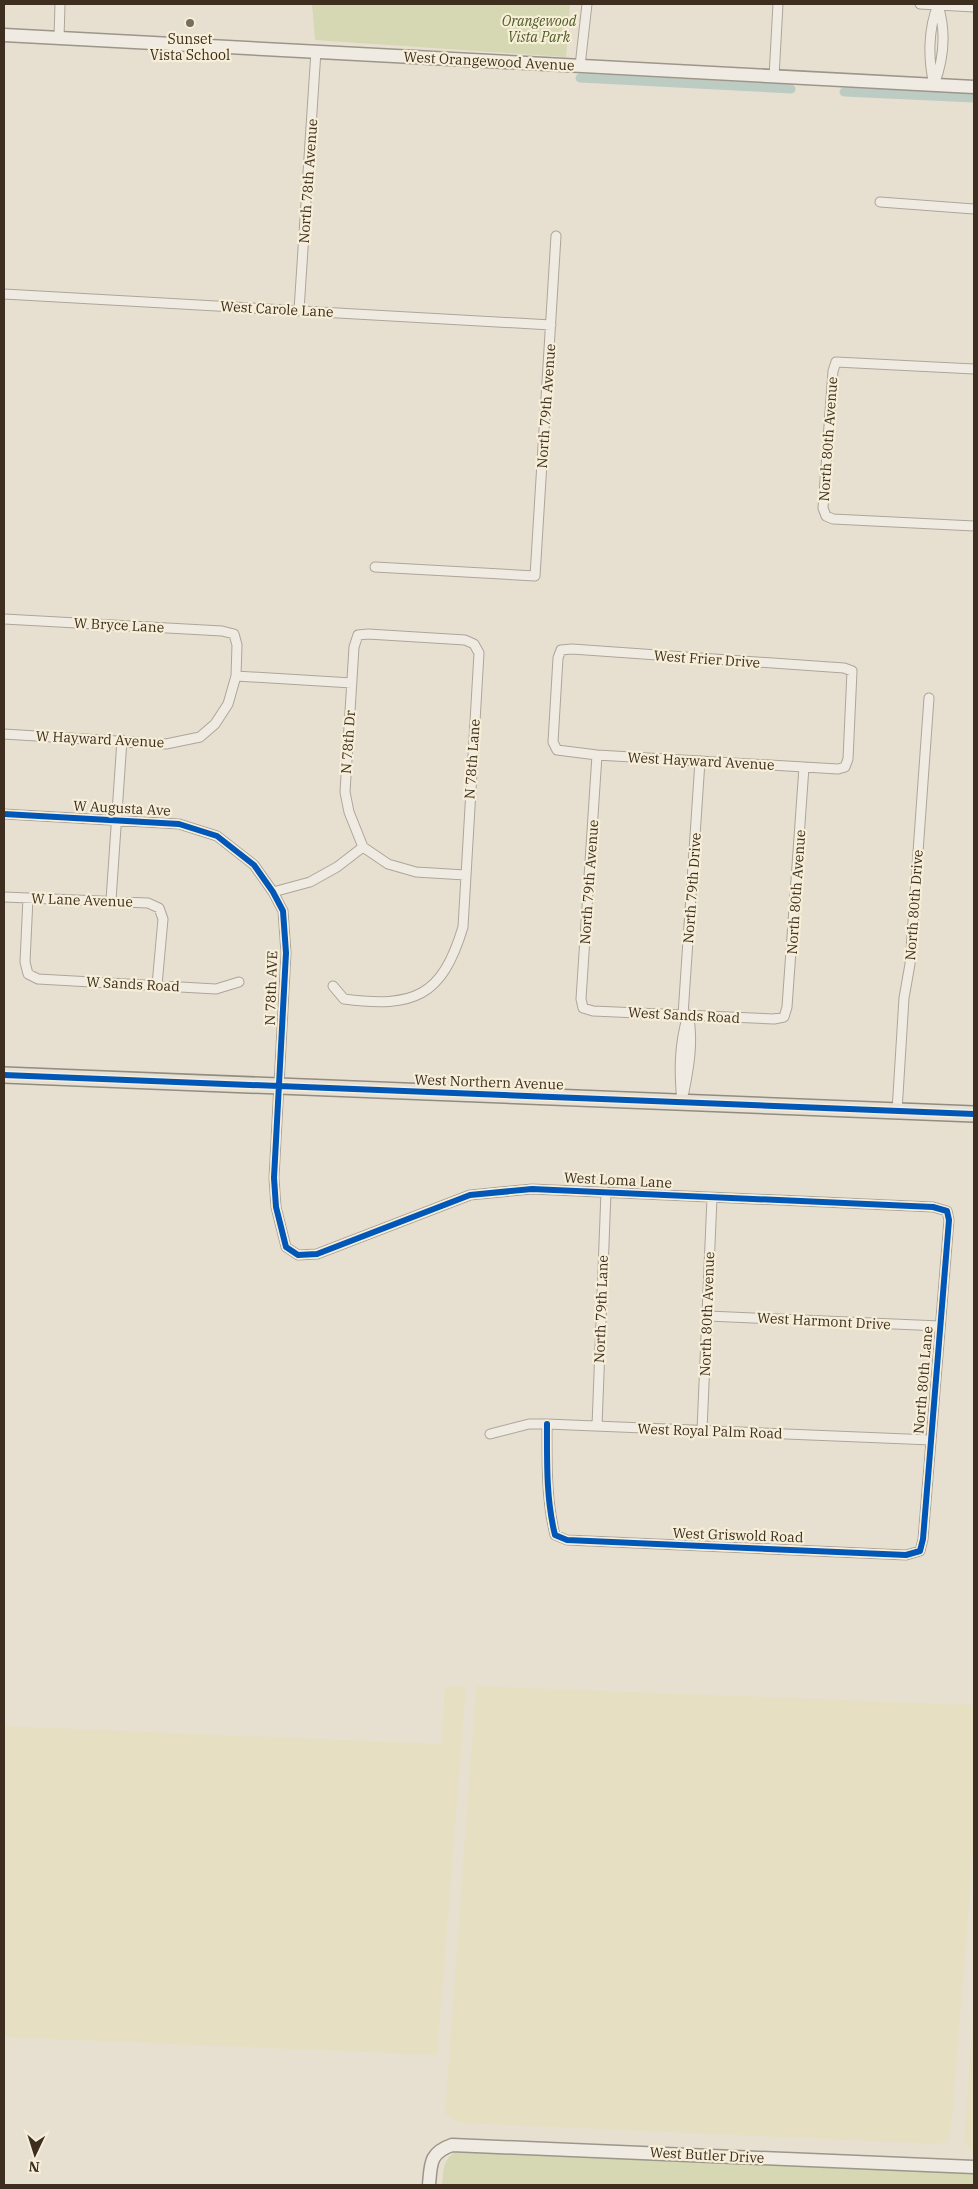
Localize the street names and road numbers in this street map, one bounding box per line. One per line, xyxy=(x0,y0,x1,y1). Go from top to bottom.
street label: West Orangewood Avenue xyxy=(403,48,575,74)
street label: North 78th Avenue xyxy=(295,118,321,244)
street label: West Carole Lane xyxy=(220,297,334,321)
street label: North 79th Avenue xyxy=(533,343,559,469)
street label: North 80th Avenue xyxy=(815,376,841,502)
street label: W Bryce Lane xyxy=(73,614,165,636)
street label: West Frier Drive xyxy=(653,646,761,672)
street label: N 78th Dr xyxy=(337,709,359,775)
street label: N 78th Lane xyxy=(460,718,484,800)
street label: W Hayward Avenue xyxy=(35,727,165,751)
street label: West Hayward Avenue xyxy=(627,748,775,774)
street label: W Augusta Ave xyxy=(73,796,171,820)
street label: North 79th Avenue xyxy=(576,819,602,945)
street label: North 80th Avenue xyxy=(783,829,809,955)
street label: North 79th Drive xyxy=(679,832,705,944)
street label: North 80th Drive xyxy=(901,849,927,961)
street label: W Lane Avenue xyxy=(31,889,133,911)
street label: N 78th AVE xyxy=(261,950,281,1026)
street label: W Sands Road xyxy=(86,973,181,995)
street label: West Sands Road xyxy=(628,1003,741,1027)
street label: West Northern Avenue xyxy=(414,1070,564,1094)
street label: West Loma Lane xyxy=(563,1168,673,1192)
street label: North 80th Avenue xyxy=(696,1251,718,1377)
street label: North 79th Lane xyxy=(590,1255,612,1363)
street label: West Harmont Drive xyxy=(757,1309,891,1333)
street label: North 80th Lane xyxy=(909,1325,937,1435)
street label: West Royal Palm Road xyxy=(637,1419,783,1443)
street label: West Griswold Road xyxy=(672,1524,804,1546)
street label: West Butler Drive xyxy=(649,2143,765,2167)

